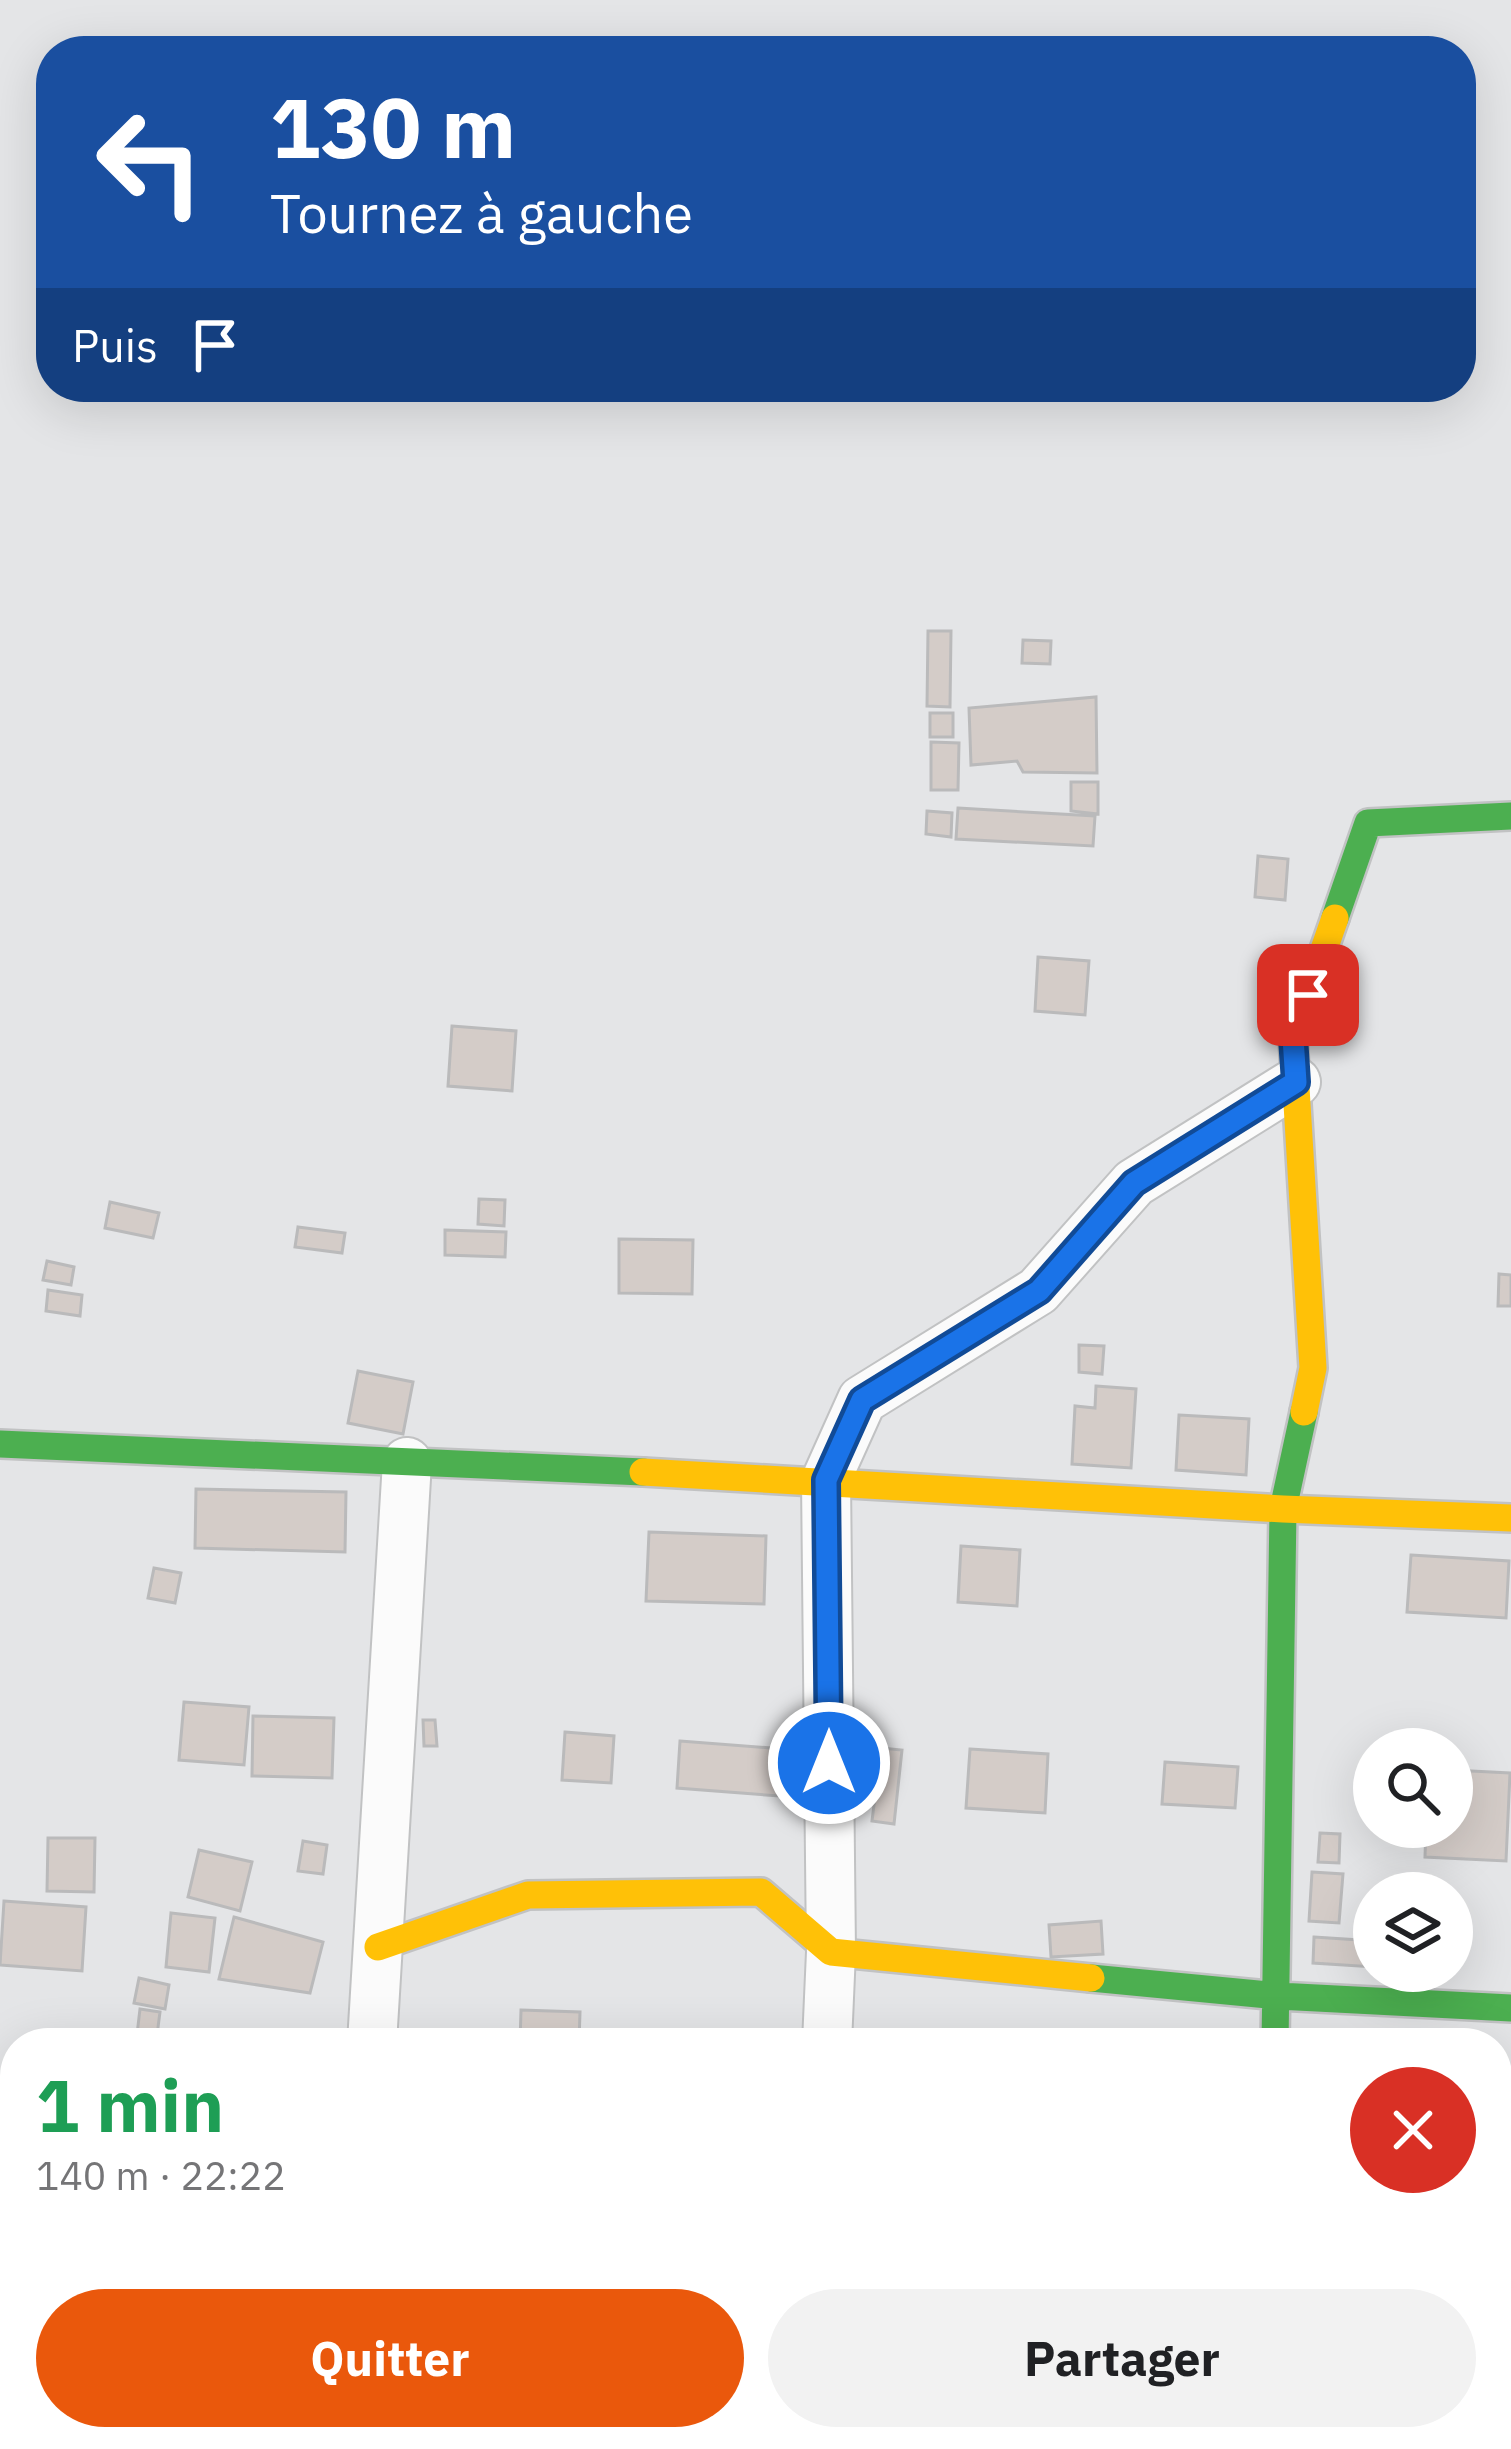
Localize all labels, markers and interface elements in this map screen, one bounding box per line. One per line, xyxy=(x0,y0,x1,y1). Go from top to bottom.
text: 130 m xyxy=(270,72,516,181)
icon: left xyxy=(72,84,228,240)
text: Tournez à gauche xyxy=(270,178,693,248)
icon: arrive xyxy=(182,312,248,378)
text: Puis xyxy=(72,316,158,374)
pin xyxy=(1257,944,1359,1046)
icon: arrive xyxy=(1275,962,1341,1028)
position arrow xyxy=(766,1700,892,1826)
map controls xyxy=(1353,1728,1473,1992)
button: search xyxy=(1353,1728,1473,1848)
button: layers xyxy=(1353,1872,1473,1992)
text: 1 min xyxy=(36,2058,224,2152)
button: close xyxy=(1350,2067,1476,2193)
text: 140 m · 22:22 xyxy=(36,2150,286,2201)
button: Quitter xyxy=(36,2289,744,2427)
button: Partager xyxy=(768,2289,1476,2427)

